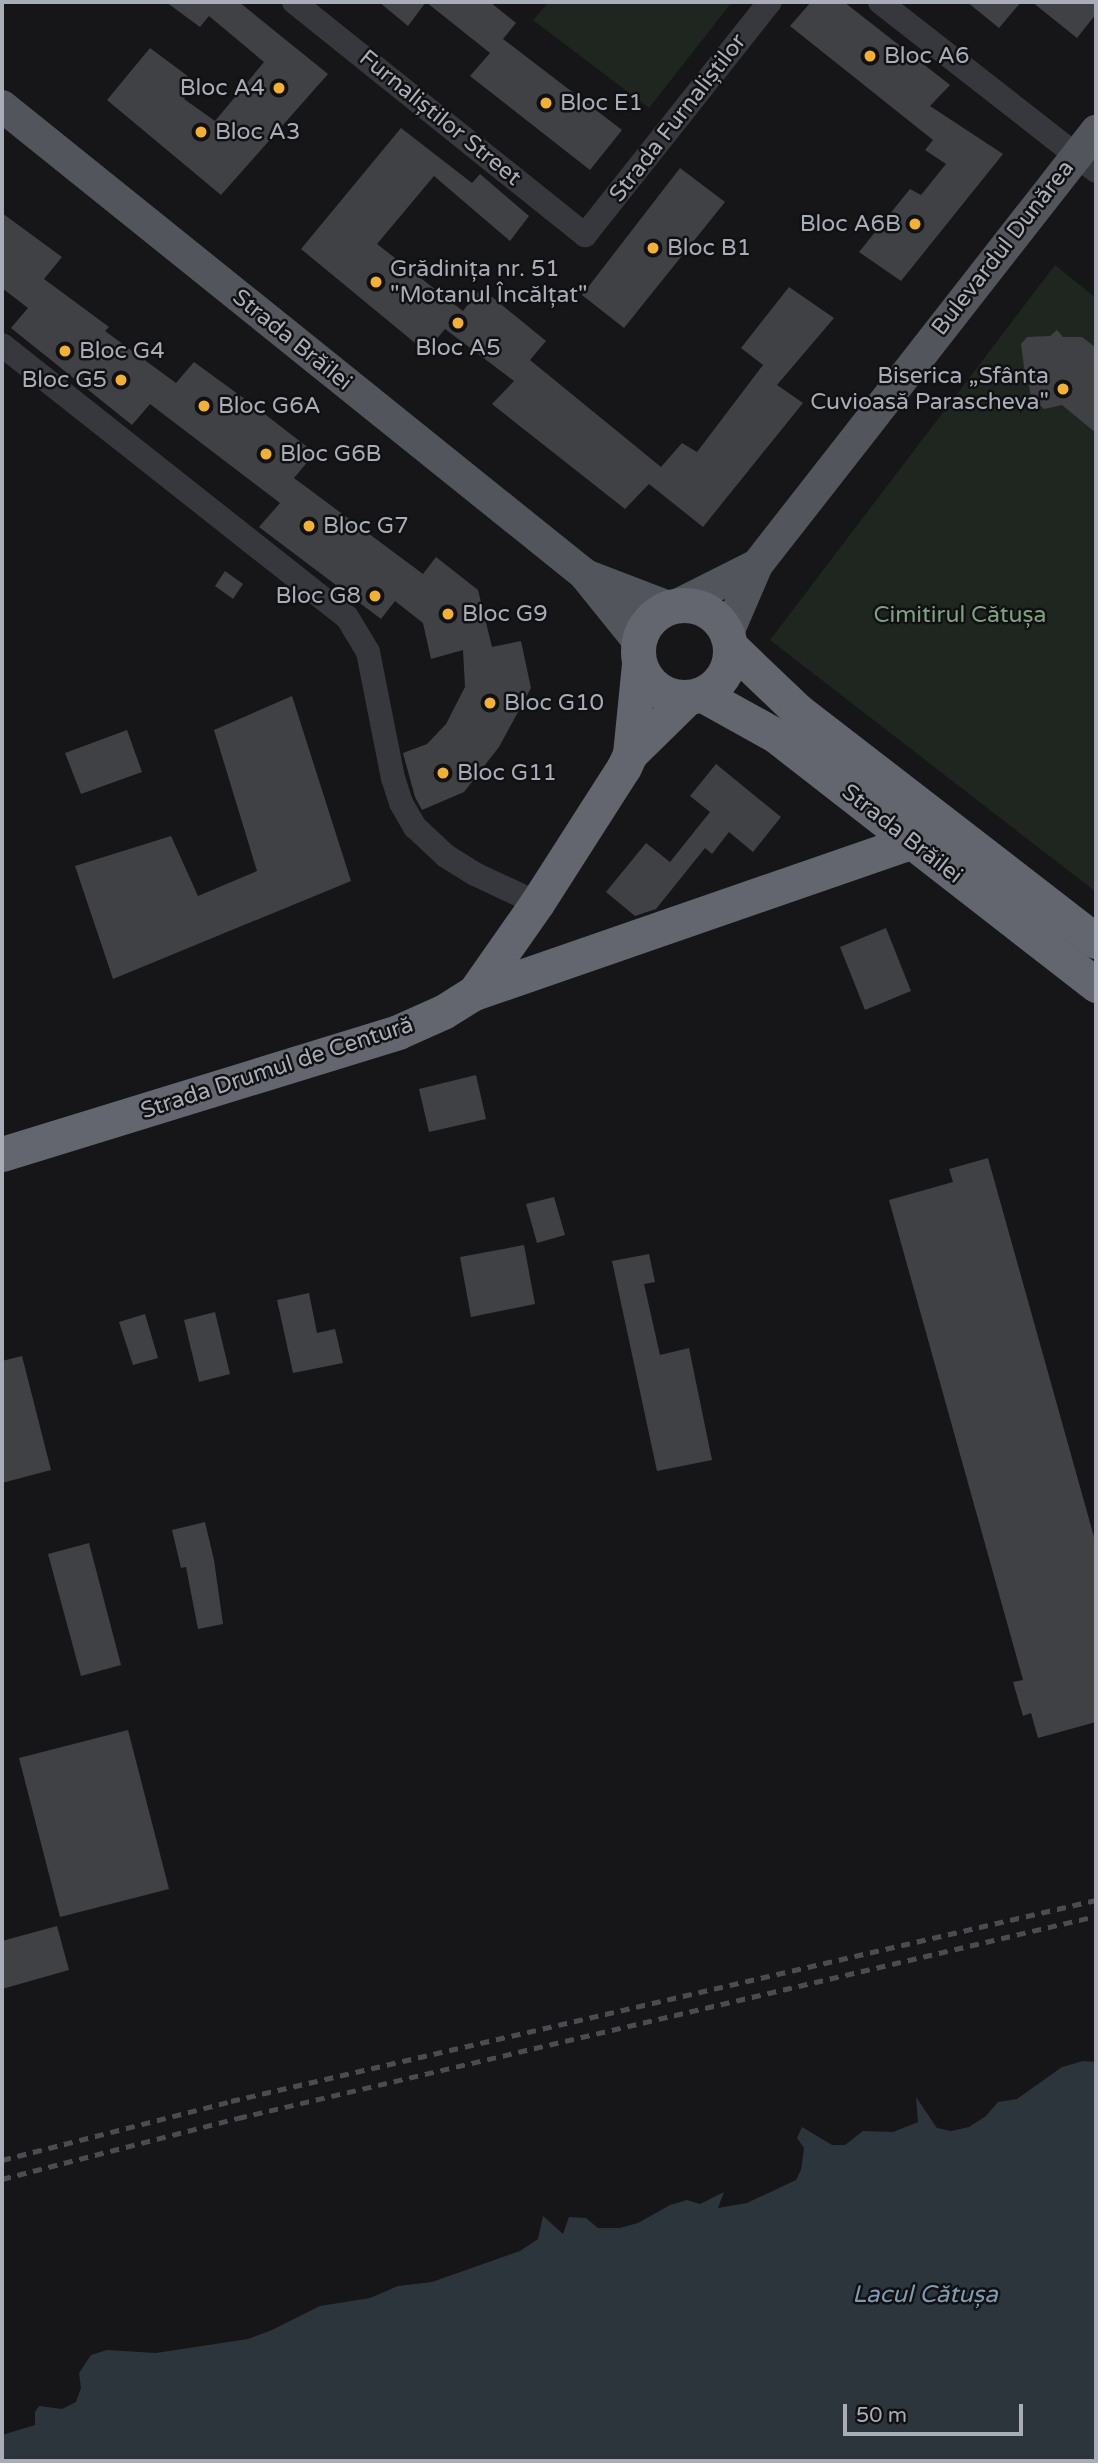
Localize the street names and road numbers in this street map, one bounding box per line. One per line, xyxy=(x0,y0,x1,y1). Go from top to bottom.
street label: Strada Furnaliștilor xyxy=(604,28,752,208)
street label: Furnaliștilor Street xyxy=(354,44,526,192)
street label: Bulevardul Dunărea xyxy=(926,155,1080,341)
street label: Strada Brăilei xyxy=(227,284,357,396)
street label: Strada Brăilei xyxy=(836,778,968,890)
street label: Strada Drumul de Centură xyxy=(137,1011,417,1125)

